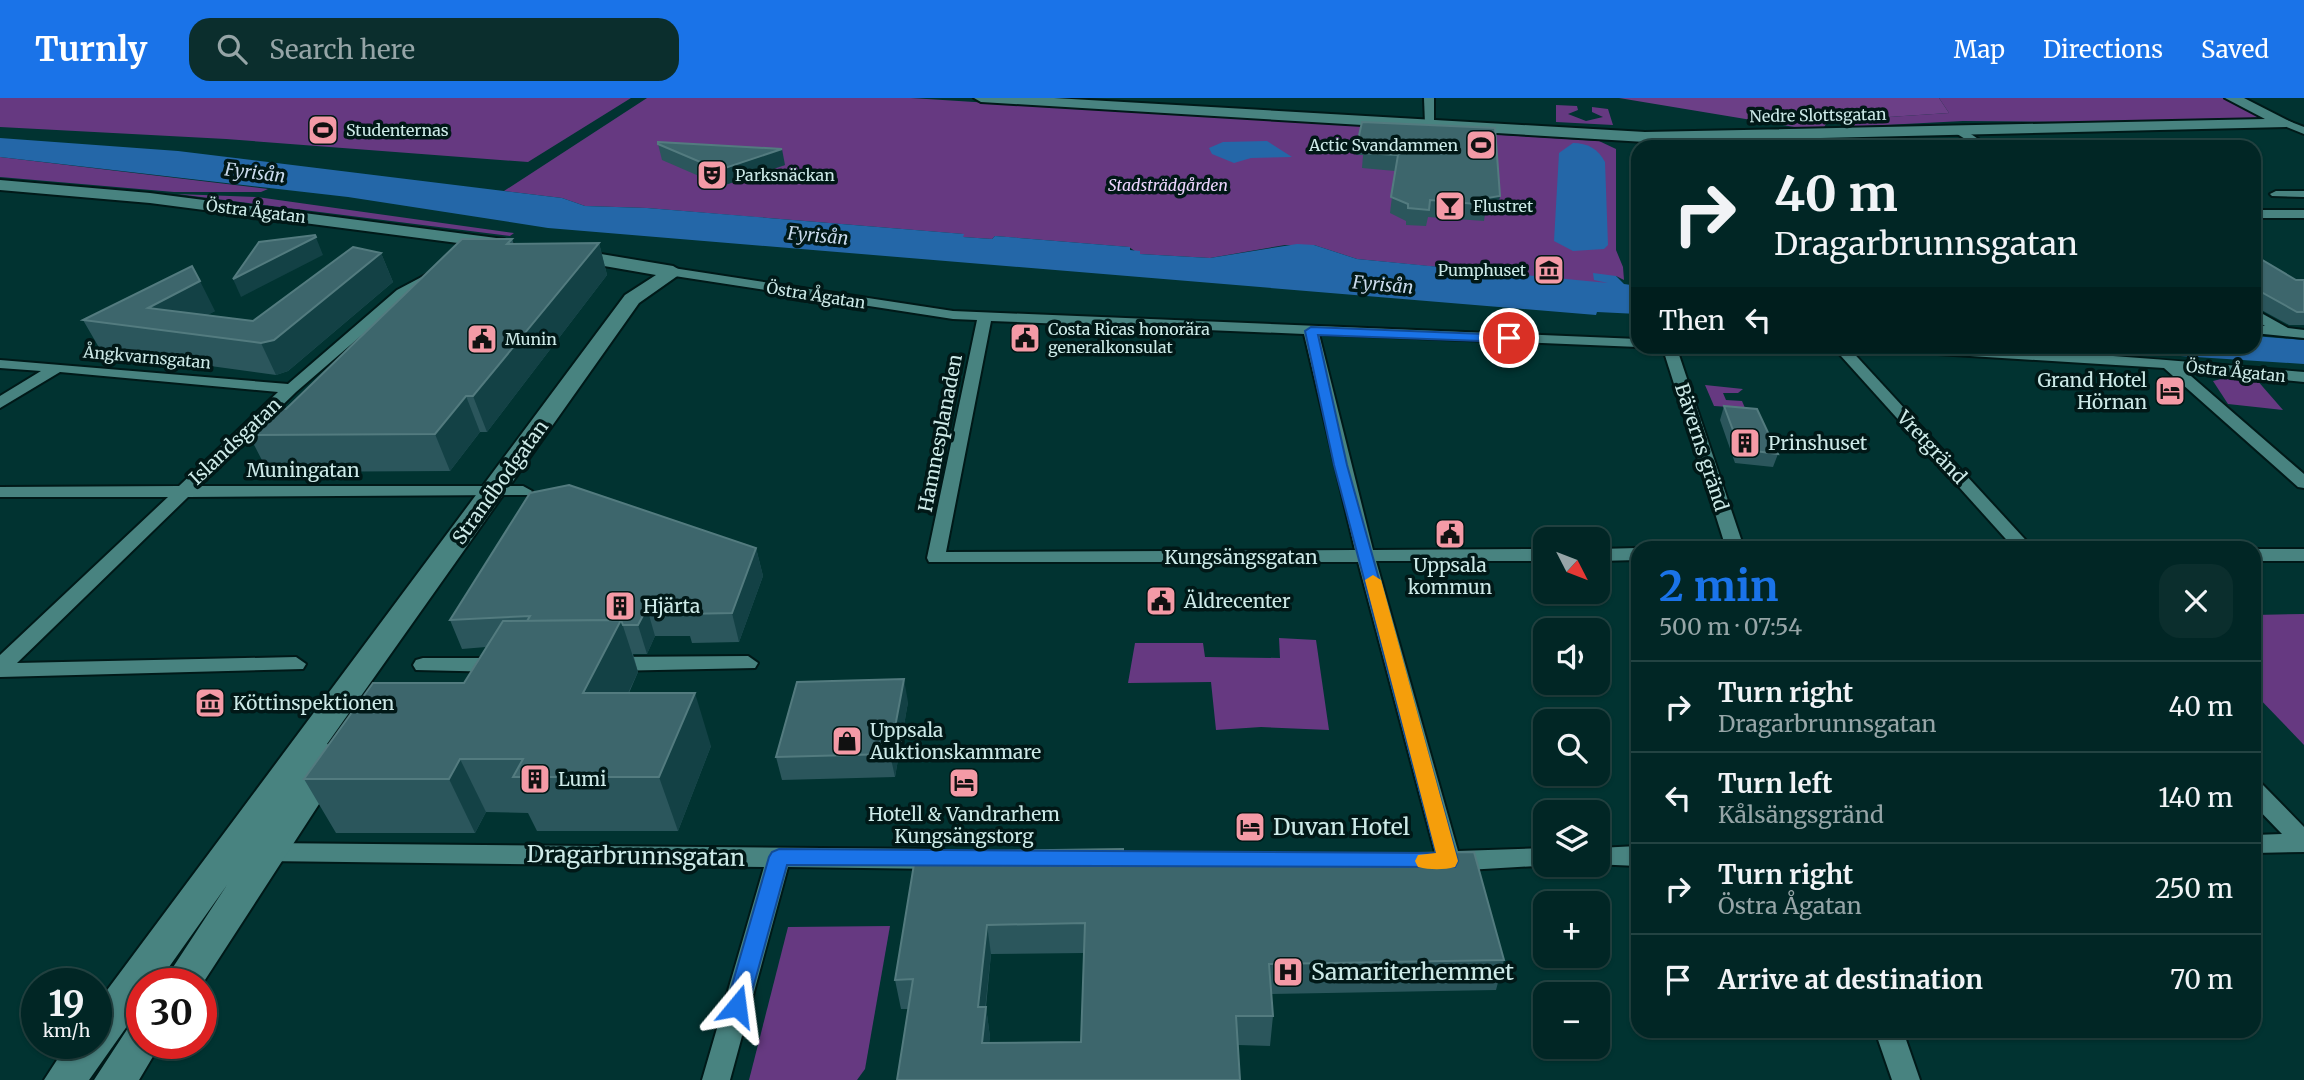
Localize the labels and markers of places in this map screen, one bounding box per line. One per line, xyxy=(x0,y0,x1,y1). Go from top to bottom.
sports icon: Studenternas xyxy=(306,113,340,147)
place label: Studenternas xyxy=(346,120,449,140)
sports icon: Actic Svandammen xyxy=(1464,128,1498,162)
place label: Actic Svandammen xyxy=(1308,135,1458,155)
theatre icon: Parksnäckan xyxy=(695,158,729,192)
place label: Parksnäckan xyxy=(735,165,835,185)
bar icon: Flustret xyxy=(1433,189,1467,223)
place label: Flustret xyxy=(1473,196,1534,216)
museum icon: Pumphuset xyxy=(1532,253,1566,287)
place label: Pumphuset xyxy=(1438,260,1527,280)
pin xyxy=(1479,308,1539,368)
place label: Costa Ricas honorära generalkonsulat xyxy=(1048,319,1210,357)
public building icon: Costa Ricas honorära generalkonsulat xyxy=(1008,321,1042,355)
public building icon: Munin xyxy=(465,322,499,356)
place label: Munin xyxy=(505,329,557,349)
place label: Grand Hotel Hörnan xyxy=(2038,368,2147,414)
hotel icon: Grand Hotel Hörnan xyxy=(2153,374,2187,408)
building icon: Prinshuset xyxy=(1728,426,1762,460)
place label: Prinshuset xyxy=(1768,431,1868,455)
public building icon: Uppsala kommun xyxy=(1433,517,1467,551)
place label: Uppsala kommun xyxy=(1408,553,1493,599)
public building icon: Äldrecenter xyxy=(1144,584,1178,618)
building icon: Hjärta xyxy=(603,589,637,623)
place label: Äldrecenter xyxy=(1183,589,1291,613)
place label: Hjärta xyxy=(643,594,700,618)
museum icon: Köttinspektionen xyxy=(193,686,227,720)
place label: Köttinspektionen xyxy=(233,691,395,715)
place label: Uppsala Auktionskammare xyxy=(869,718,1041,764)
shop icon: Uppsala Auktionskammare xyxy=(830,724,864,758)
building icon: Lumi xyxy=(518,762,552,796)
hotel icon: Hotell & Vandrarhem Kungsängstorg xyxy=(947,766,981,800)
place label: Lumi xyxy=(558,767,606,791)
place label: Hotell & Vandrarhem Kungsängstorg xyxy=(868,802,1060,848)
hotel icon: Duvan Hotel xyxy=(1233,810,1267,844)
place label: Duvan Hotel xyxy=(1273,812,1410,841)
hospital icon: Samariterhemmet xyxy=(1271,955,1305,989)
place label: Samariterhemmet xyxy=(1311,957,1514,986)

